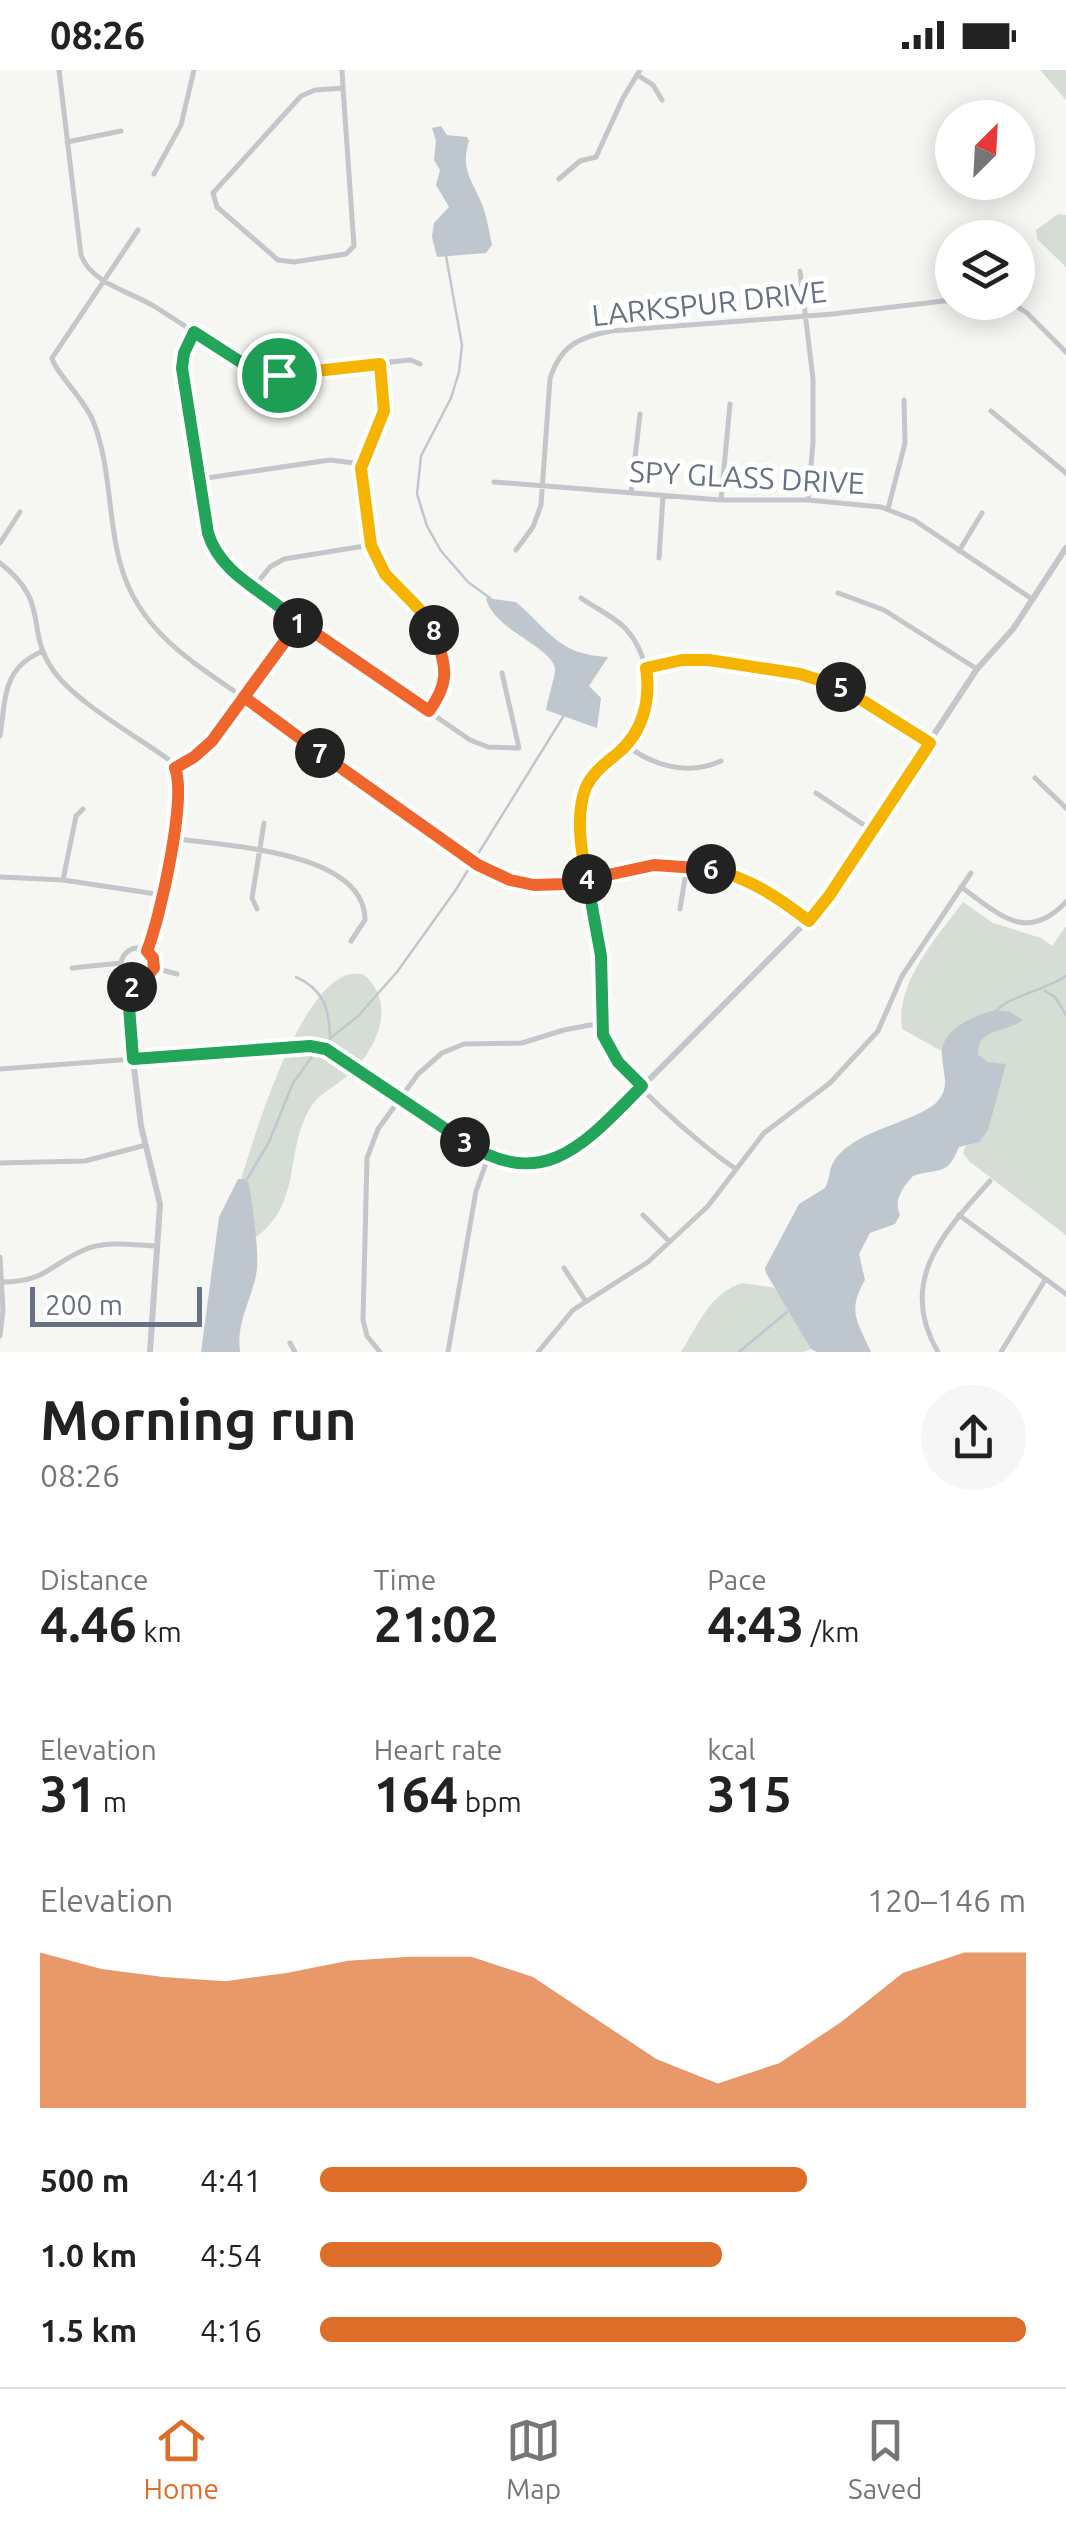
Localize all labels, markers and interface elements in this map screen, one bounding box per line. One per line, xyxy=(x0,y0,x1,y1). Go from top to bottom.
text: 08:26 xyxy=(50,14,145,56)
north arrow xyxy=(935,100,1035,200)
map controls xyxy=(935,100,1035,320)
button: layers xyxy=(935,220,1035,320)
street label: LARKSPUR DRIVE xyxy=(590,274,828,332)
pin xyxy=(237,333,322,418)
icon: arrive xyxy=(252,348,307,403)
street label: SPY GLASS DRIVE xyxy=(628,454,866,500)
pin: 1 xyxy=(273,598,323,648)
pin: 8 xyxy=(409,605,459,655)
text: 1 xyxy=(290,607,306,638)
text: 8 xyxy=(426,614,442,645)
pin: 5 xyxy=(816,662,866,712)
text: 5 xyxy=(833,671,849,702)
pin: 7 xyxy=(295,728,345,778)
text: 7 xyxy=(312,737,328,768)
pin: 6 xyxy=(686,844,736,894)
text: 6 xyxy=(703,853,719,884)
pin: 4 xyxy=(562,854,612,904)
text: 4 xyxy=(579,863,595,894)
pin: 2 xyxy=(107,962,157,1012)
text: 2 xyxy=(124,971,140,1002)
pin: 3 xyxy=(440,1117,490,1167)
text: 3 xyxy=(457,1126,473,1157)
scale bar xyxy=(30,1282,202,1326)
text: 200 m xyxy=(45,1289,123,1320)
button: share xyxy=(921,1385,1026,1490)
text: Morning run xyxy=(40,1389,357,1450)
text: 08:26 xyxy=(40,1457,120,1493)
text: Distance xyxy=(40,1564,148,1595)
text: Time xyxy=(374,1564,436,1595)
text: Pace xyxy=(707,1564,767,1595)
text: 4.46 xyxy=(40,1595,137,1651)
text: 21:02 xyxy=(374,1595,499,1651)
text: 4:43 xyxy=(707,1595,804,1651)
text: km xyxy=(137,1616,182,1647)
text: /km xyxy=(804,1616,859,1647)
text: Elevation xyxy=(40,1734,157,1765)
text: Heart rate xyxy=(374,1734,502,1765)
text: kcal xyxy=(707,1734,756,1765)
text: 31 xyxy=(40,1765,96,1821)
text: 164 xyxy=(374,1765,458,1821)
text: 315 xyxy=(707,1765,792,1821)
text: m xyxy=(96,1786,127,1817)
text: bpm xyxy=(458,1786,522,1817)
text: Elevation xyxy=(40,1882,173,1918)
text: 120–146 m xyxy=(867,1882,1026,1918)
text: 500 m xyxy=(40,2162,129,2198)
text: 4:41 xyxy=(200,2162,262,2198)
text: 1.0 km xyxy=(40,2237,137,2273)
text: 4:54 xyxy=(200,2237,262,2273)
text: 1.5 km xyxy=(40,2312,137,2348)
text: 4:16 xyxy=(200,2312,262,2348)
tab: Home xyxy=(143,2413,219,2504)
tab: Map xyxy=(506,2413,561,2504)
tab: Saved xyxy=(848,2413,923,2504)

